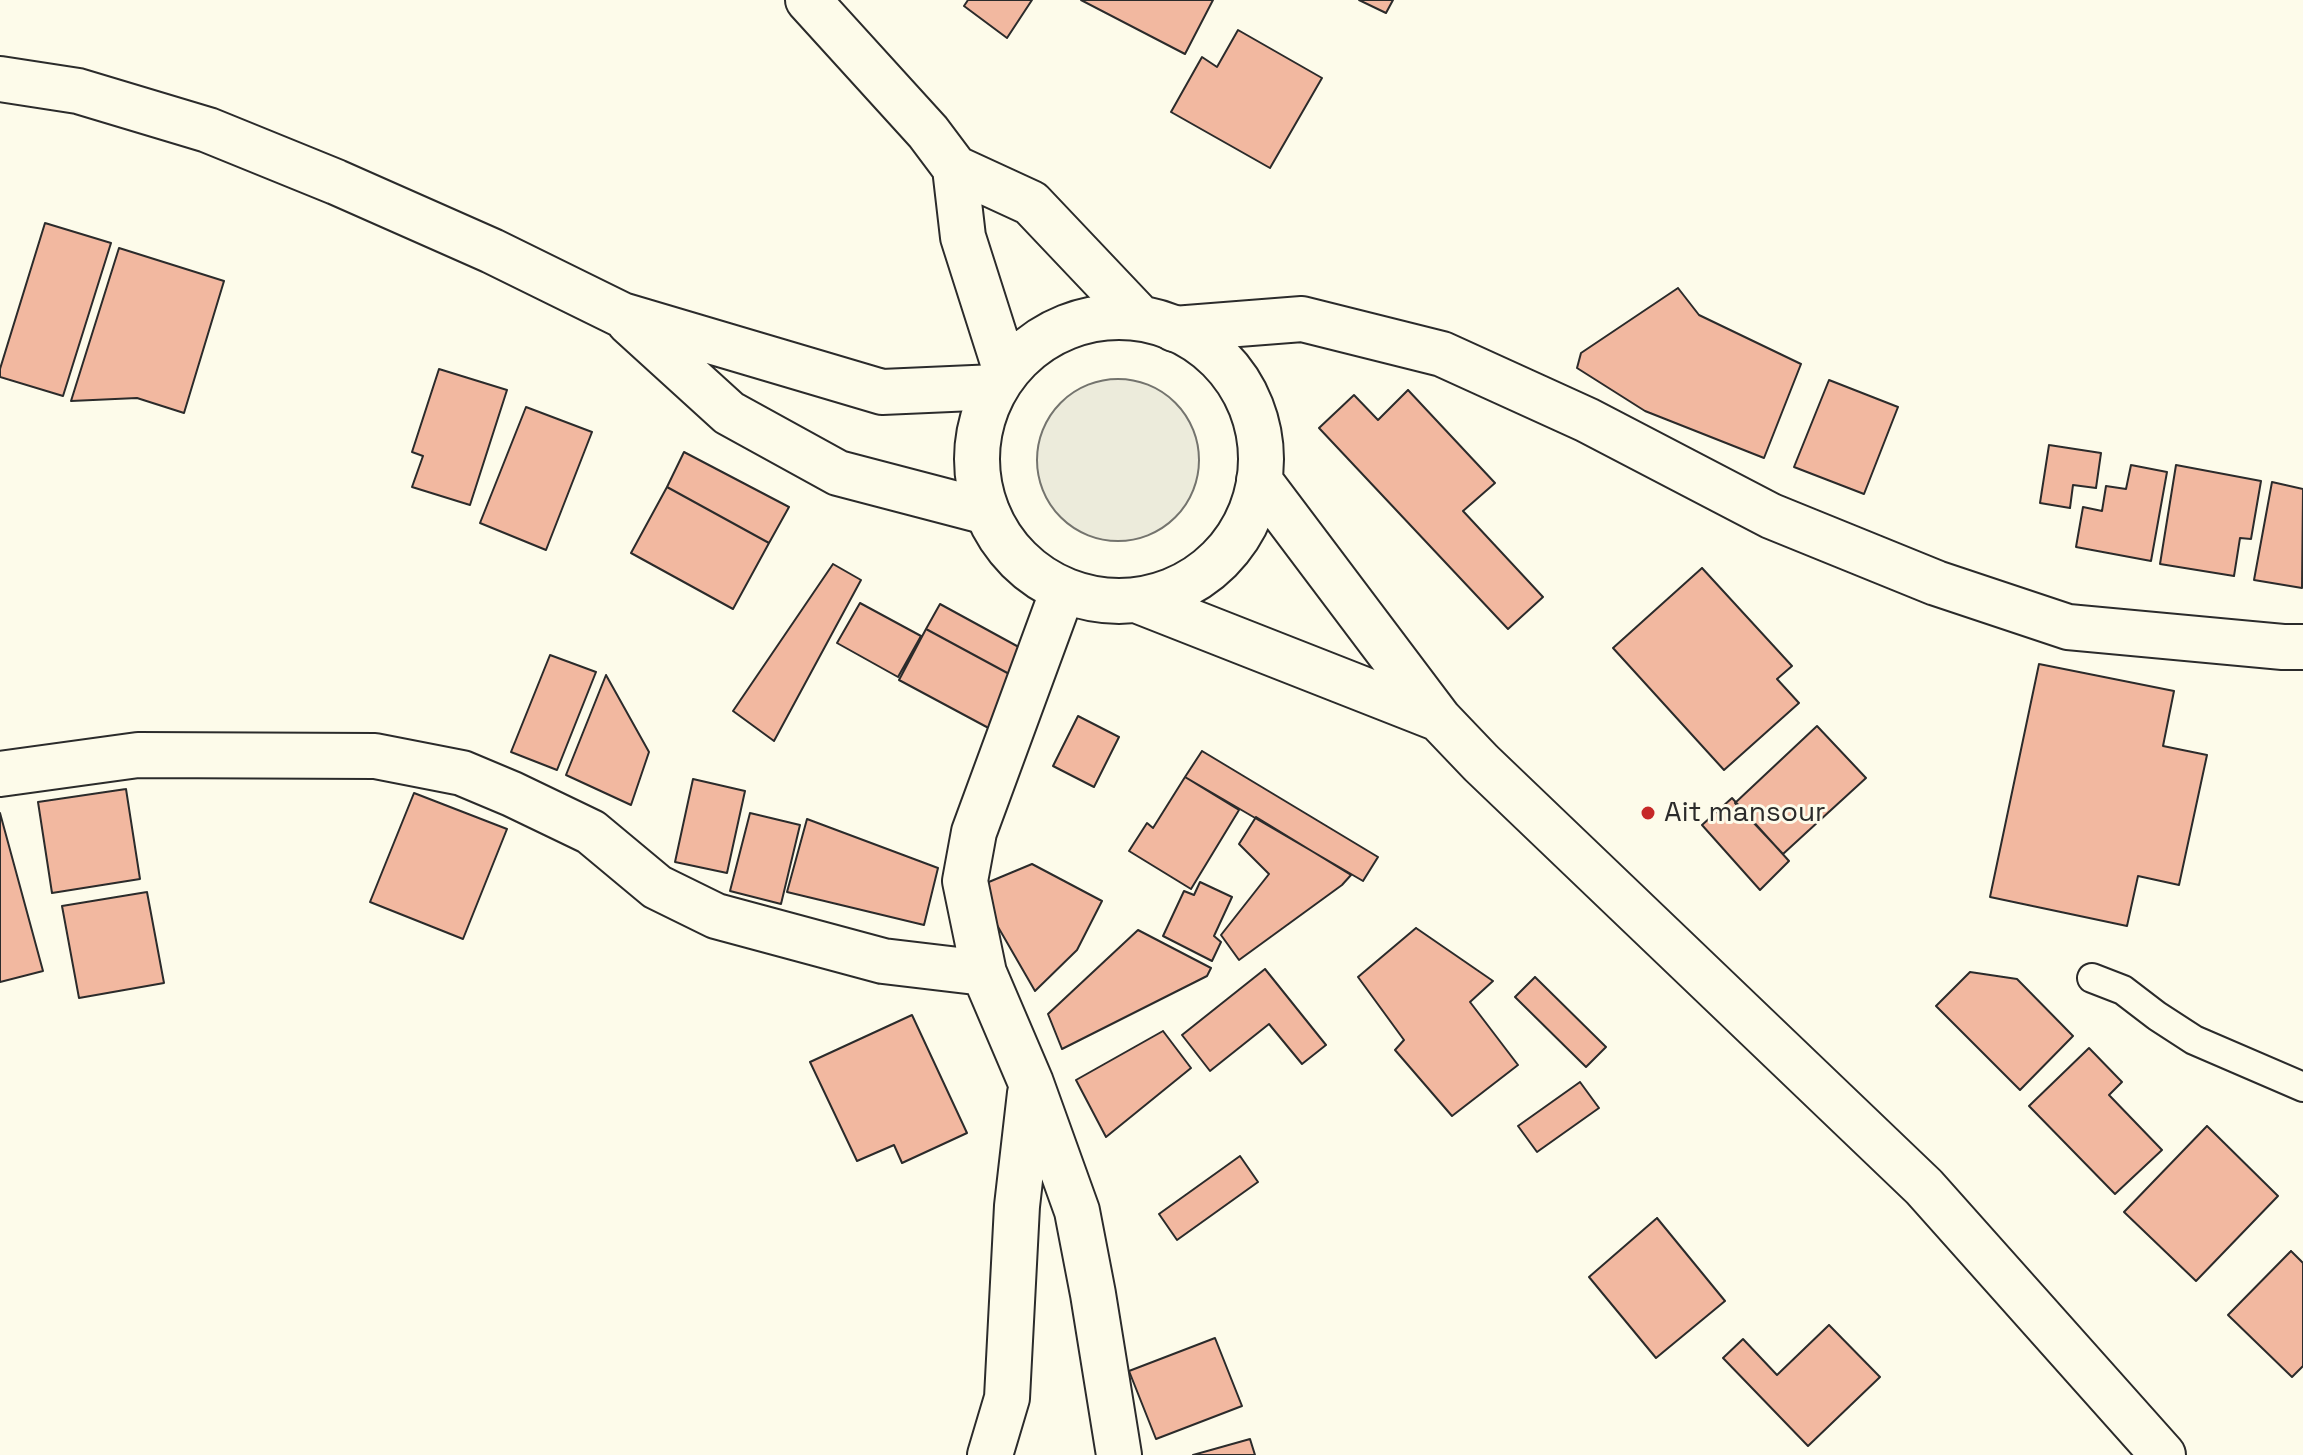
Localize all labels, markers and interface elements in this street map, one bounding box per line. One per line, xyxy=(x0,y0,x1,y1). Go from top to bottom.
place label: Ait mansour xyxy=(1664,796,1826,830)
marker: Ait mansour xyxy=(1639,804,1657,822)

